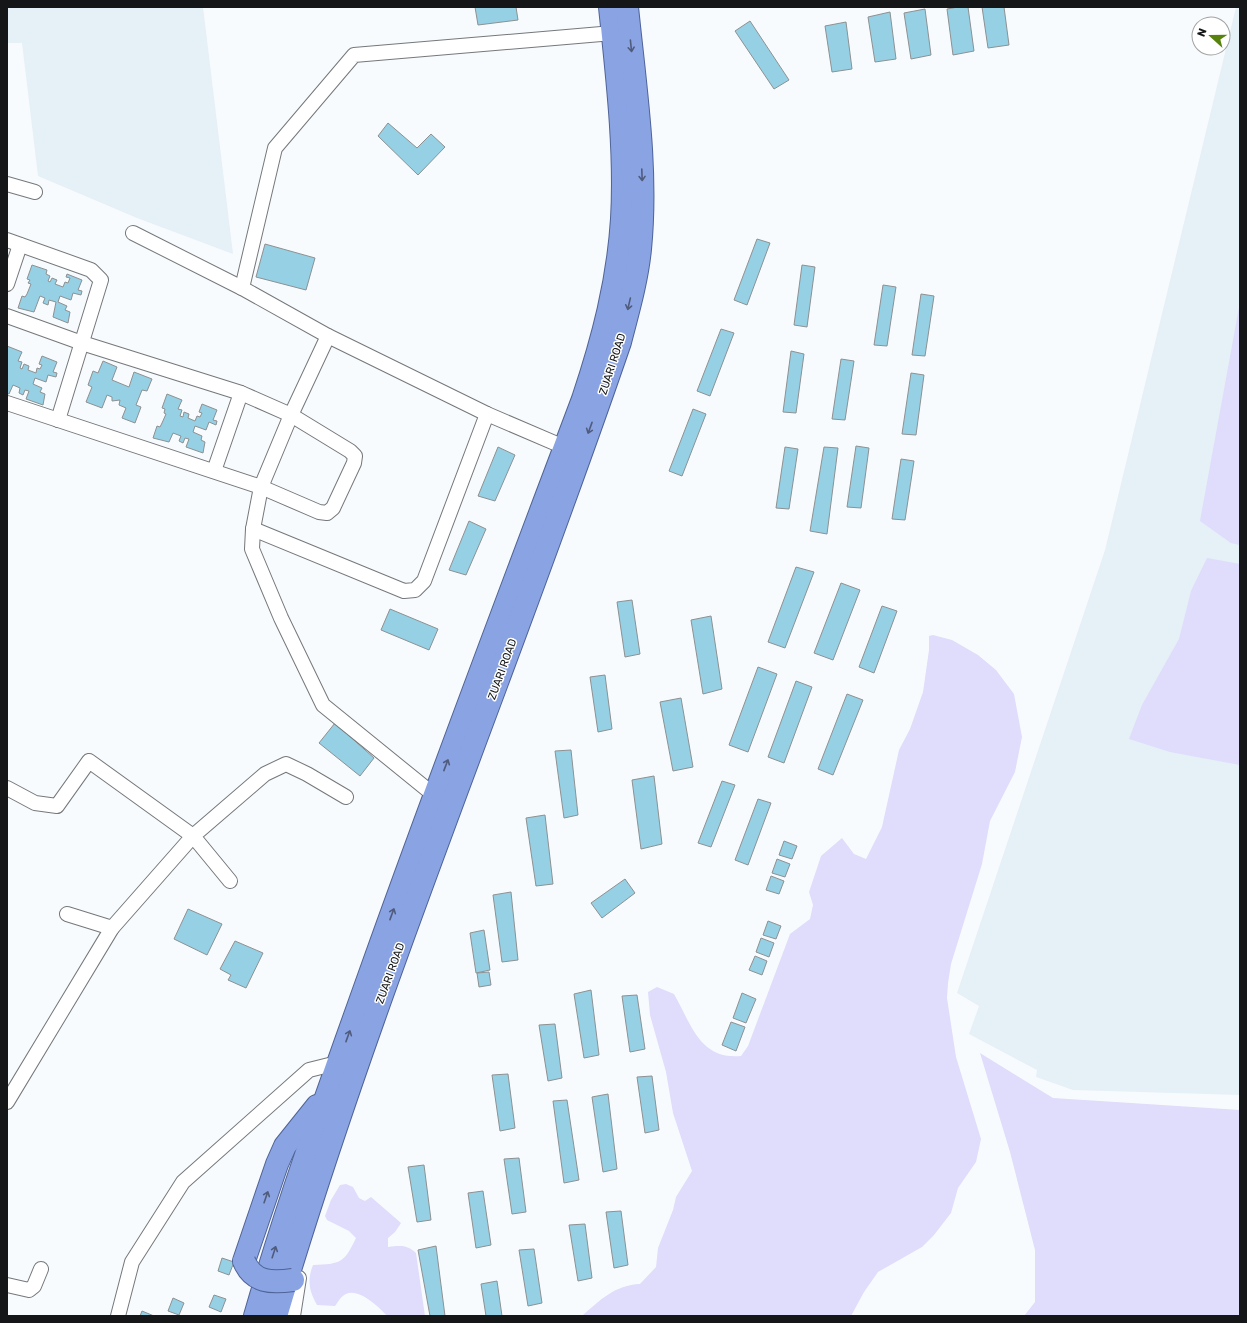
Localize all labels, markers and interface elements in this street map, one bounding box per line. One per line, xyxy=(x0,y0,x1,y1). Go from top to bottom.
north arrow xyxy=(1191,16,1231,56)
text: N xyxy=(1195,26,1210,39)
one-way arrow xyxy=(627,39,634,52)
one-way arrow xyxy=(638,168,646,181)
one-way arrow xyxy=(625,297,633,310)
street label: ZUARI ROAD xyxy=(596,332,629,397)
one-way arrow xyxy=(586,422,594,434)
street label: ZUARI ROAD xyxy=(485,637,520,701)
one-way arrow xyxy=(442,760,450,772)
one-way arrow xyxy=(388,908,396,920)
street label: ZUARI ROAD xyxy=(373,941,408,1005)
one-way arrow xyxy=(344,1030,352,1042)
one-way arrow xyxy=(263,1191,270,1204)
one-way arrow xyxy=(271,1246,279,1258)

